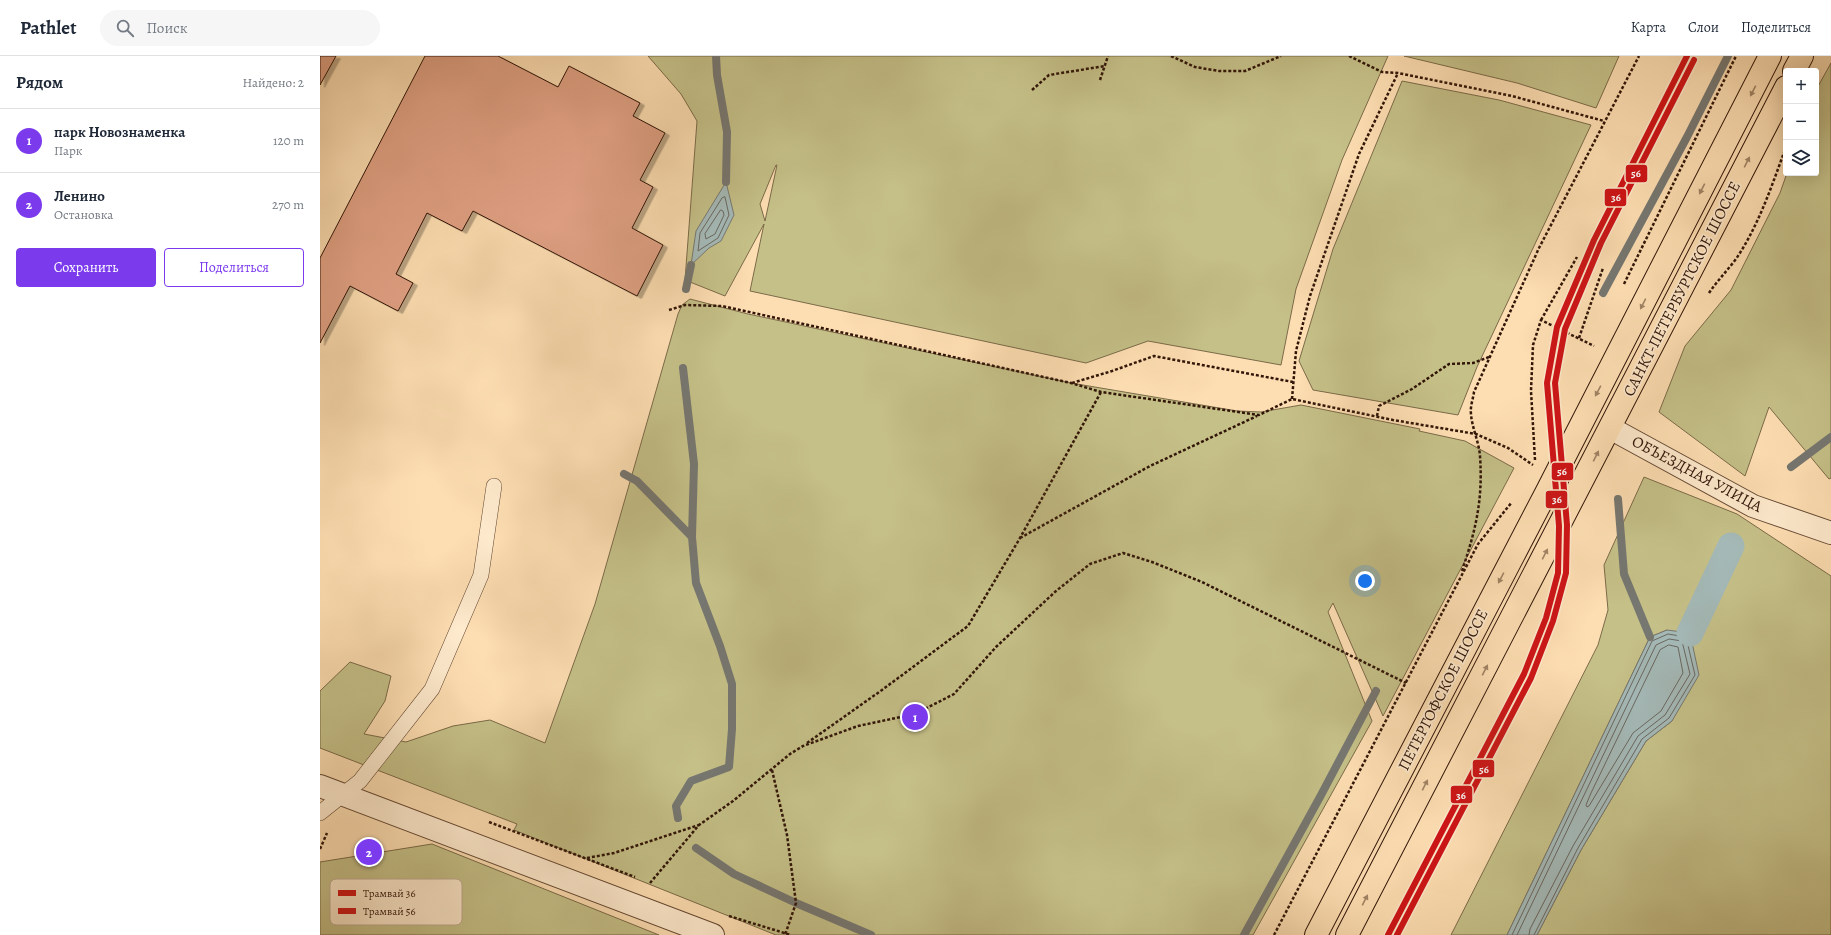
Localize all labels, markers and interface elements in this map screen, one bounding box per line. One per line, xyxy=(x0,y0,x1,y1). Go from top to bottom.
search box xyxy=(100,10,380,46)
text: Pathlet xyxy=(20,15,76,41)
icon: search xyxy=(114,17,136,39)
text: Поиск xyxy=(146,18,187,38)
text: Карта xyxy=(1631,18,1666,37)
text: Слои xyxy=(1688,18,1719,37)
text: Поделиться xyxy=(1741,18,1811,37)
map controls xyxy=(1783,68,1819,176)
button: + xyxy=(1783,68,1819,104)
text: Рядом xyxy=(16,71,63,94)
text: Найдено: 2 xyxy=(243,74,304,91)
one-way arrow xyxy=(1749,85,1756,97)
button: − xyxy=(1783,104,1819,140)
text: парк Новознаменка xyxy=(54,122,185,142)
text: 1 xyxy=(27,132,31,149)
text: 120 m xyxy=(273,132,304,149)
button: layers xyxy=(1783,140,1819,176)
text: Парк xyxy=(54,142,83,159)
one-way arrow xyxy=(1744,157,1750,168)
line badge: 56 xyxy=(1625,164,1648,183)
text: 56 xyxy=(1631,166,1641,181)
street label: САНКТ-ПЕТЕРБУРГСКОЕ ШОССЕ xyxy=(1618,178,1746,400)
one-way arrow xyxy=(1699,183,1706,195)
text: Ленино xyxy=(54,186,105,206)
line badge: 36 xyxy=(1604,188,1627,207)
text: 36 xyxy=(1611,190,1621,205)
text: 2 xyxy=(26,196,32,213)
text: 270 m xyxy=(272,196,304,213)
text: Остановка xyxy=(54,206,113,223)
button: Сохранить xyxy=(16,248,156,287)
button: Поделиться xyxy=(164,248,304,287)
one-way arrow xyxy=(1640,299,1646,310)
one-way arrow xyxy=(1595,385,1601,397)
street label: ОБЪЕЗДНАЯ УЛИЦА xyxy=(1628,430,1767,518)
one-way arrow xyxy=(1592,450,1599,461)
line badge: 56 xyxy=(1551,462,1574,481)
text: 56 xyxy=(1557,464,1567,479)
line badge: 36 xyxy=(1545,490,1568,509)
text: 36 xyxy=(1552,492,1562,507)
one-way arrow xyxy=(1541,548,1548,560)
your location xyxy=(1355,571,1375,591)
one-way arrow xyxy=(1498,573,1504,584)
street label: ПЕТЕРГОФСКОЕ ШОССЕ xyxy=(1393,605,1493,775)
one-way arrow xyxy=(1482,664,1488,675)
pin: 1 xyxy=(902,702,928,732)
line badge: 56 xyxy=(1472,759,1495,778)
text: 56 xyxy=(1479,762,1489,777)
one-way arrow xyxy=(1422,779,1428,791)
line badge: 36 xyxy=(1450,785,1473,804)
text: 36 xyxy=(1456,788,1466,803)
pin: 2 xyxy=(356,837,382,867)
legend xyxy=(330,879,462,925)
text: Трамвай 36 xyxy=(363,886,415,901)
one-way arrow xyxy=(1362,895,1369,906)
text: Трамвай 56 xyxy=(363,904,416,919)

